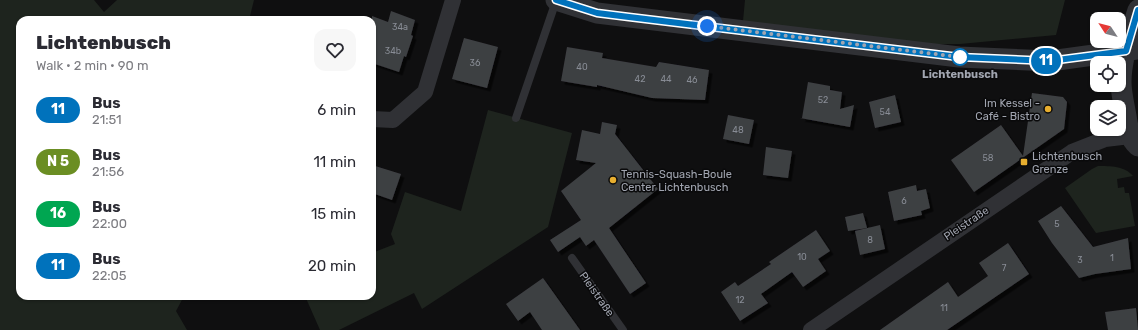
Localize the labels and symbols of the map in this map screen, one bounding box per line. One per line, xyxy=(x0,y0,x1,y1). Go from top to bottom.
north arrow xyxy=(1090,12,1126,48)
your location xyxy=(697,16,717,36)
house number: 34a xyxy=(392,22,408,32)
house number: 34b xyxy=(385,46,401,56)
marker: Lichtenbusch xyxy=(951,48,969,66)
line badge: 11 xyxy=(1028,48,1064,74)
house number: 36 xyxy=(470,58,481,68)
house number: 40 xyxy=(576,62,588,72)
place label: Lichtenbusch xyxy=(922,68,998,81)
house number: 42 xyxy=(635,74,645,84)
house number: 44 xyxy=(660,74,672,84)
house number: 46 xyxy=(686,75,698,85)
house number: 52 xyxy=(818,95,828,105)
place label: Im Kessel - Café - Bistro xyxy=(975,97,1040,123)
marker: Im Kessel - Café - Bistro xyxy=(1043,104,1053,114)
house number: 54 xyxy=(880,107,891,117)
house number: 48 xyxy=(732,125,744,135)
place label: Lichtenbusch Grenze xyxy=(1032,150,1102,176)
house number: 58 xyxy=(982,153,994,163)
marker: Lichtenbusch Grenze xyxy=(1019,157,1029,167)
place label: Tennis-Squash-Boule Center Lichtenbusch xyxy=(621,168,732,194)
marker: Tennis-Squash-Boule Center Lichtenbusch xyxy=(608,175,618,185)
house number: 6 xyxy=(901,196,907,206)
street label: Pleistraße xyxy=(941,204,991,243)
house number: 5 xyxy=(1054,219,1060,229)
house number: 8 xyxy=(867,235,873,245)
house number: 10 xyxy=(797,252,807,262)
house number: 1 xyxy=(1110,253,1114,263)
house number: 3 xyxy=(1077,255,1083,265)
house number: 7 xyxy=(1002,263,1007,273)
street label: Pleistraße xyxy=(577,270,617,319)
house number: 12 xyxy=(735,295,745,305)
house number: 11 xyxy=(940,303,948,313)

